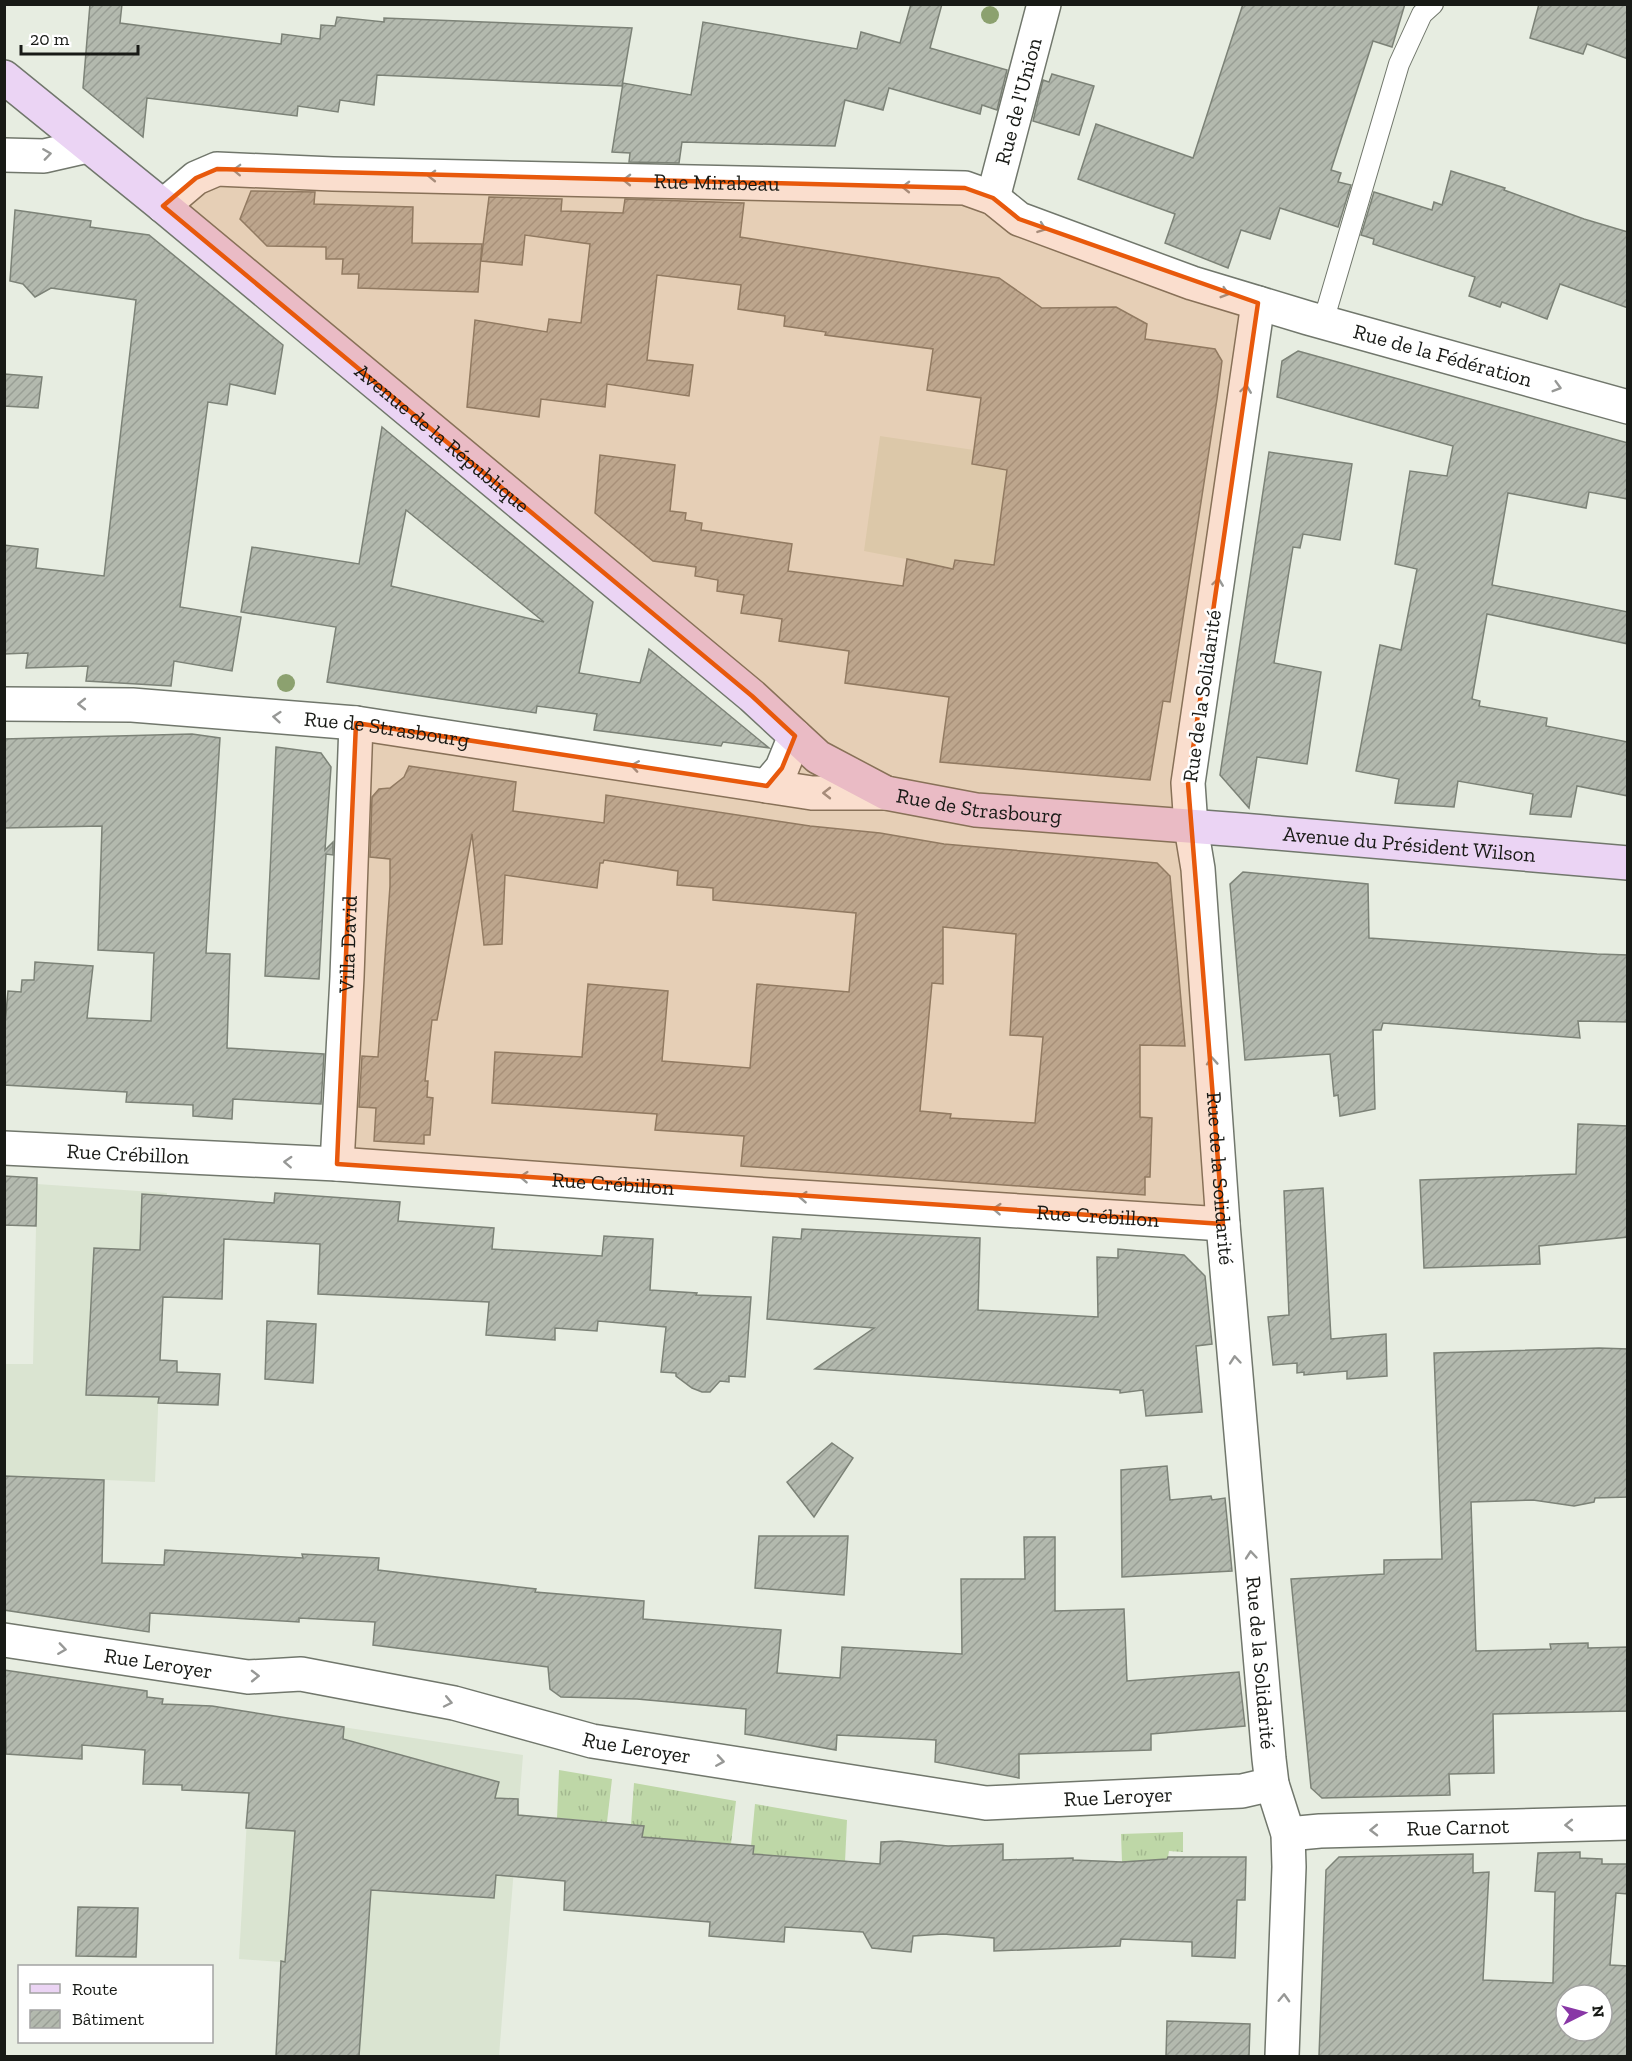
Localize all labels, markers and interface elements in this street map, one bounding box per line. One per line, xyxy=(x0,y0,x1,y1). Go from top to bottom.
scale bar xyxy=(21,18,138,56)
text: 20 m xyxy=(30,28,70,50)
street label: Rue de l'Union xyxy=(989,35,1047,167)
one-way arrow xyxy=(42,149,51,161)
one-way arrow xyxy=(233,164,242,176)
street label: Rue Mirabeau xyxy=(654,168,780,196)
one-way arrow xyxy=(428,170,437,182)
one-way arrow xyxy=(623,174,632,187)
one-way arrow xyxy=(902,180,911,193)
one-way arrow xyxy=(1036,220,1047,233)
one-way arrow xyxy=(1219,286,1230,298)
street label: Rue de la Fédération xyxy=(1351,318,1535,392)
street label: Avenue de la République xyxy=(350,358,535,518)
one-way arrow xyxy=(1552,380,1562,392)
one-way arrow xyxy=(1240,384,1252,393)
one-way arrow xyxy=(1211,577,1223,586)
street label: Rue de la Solidarité xyxy=(1177,608,1226,784)
one-way arrow xyxy=(78,698,87,710)
street label: Rue de Strasbourg xyxy=(303,706,472,752)
one-way arrow xyxy=(272,710,281,723)
one-way arrow xyxy=(630,760,639,772)
street label: Rue de Strasbourg xyxy=(894,782,1063,828)
one-way arrow xyxy=(823,787,832,799)
street label: Avenue du Président Wilson xyxy=(1282,821,1537,867)
street label: Villa David xyxy=(333,895,362,995)
one-way arrow xyxy=(1206,1057,1219,1066)
street label: Rue de la Solidarité xyxy=(1202,1091,1239,1266)
street label: Rue Crébillon xyxy=(66,1138,190,1169)
one-way arrow xyxy=(283,1155,292,1168)
street label: Rue Crébillon xyxy=(551,1166,675,1200)
one-way arrow xyxy=(520,1171,529,1184)
one-way arrow xyxy=(798,1191,807,1204)
street label: Rue Crébillon xyxy=(1036,1199,1160,1232)
one-way arrow xyxy=(993,1203,1002,1216)
one-way arrow xyxy=(1229,1356,1242,1365)
one-way arrow xyxy=(1245,1550,1258,1559)
street label: Rue de la Solidarité xyxy=(1241,1575,1281,1750)
one-way arrow xyxy=(58,1642,67,1654)
street label: Rue Leroyer xyxy=(102,1642,214,1683)
one-way arrow xyxy=(251,1670,260,1682)
one-way arrow xyxy=(442,1695,452,1708)
street label: Rue Leroyer xyxy=(580,1726,693,1768)
one-way arrow xyxy=(715,1754,725,1767)
street label: Rue Leroyer xyxy=(1063,1781,1173,1811)
street label: Rue Carnot xyxy=(1406,1813,1510,1841)
one-way arrow xyxy=(1565,1819,1574,1831)
one-way arrow xyxy=(1370,1823,1379,1836)
legend xyxy=(18,1965,213,2043)
text: Route xyxy=(72,1978,117,2000)
north arrow xyxy=(1554,1983,1614,2043)
one-way arrow xyxy=(1278,1994,1291,2003)
text: N xyxy=(1588,2004,1609,2019)
text: Bâtiment xyxy=(72,2008,145,2030)

